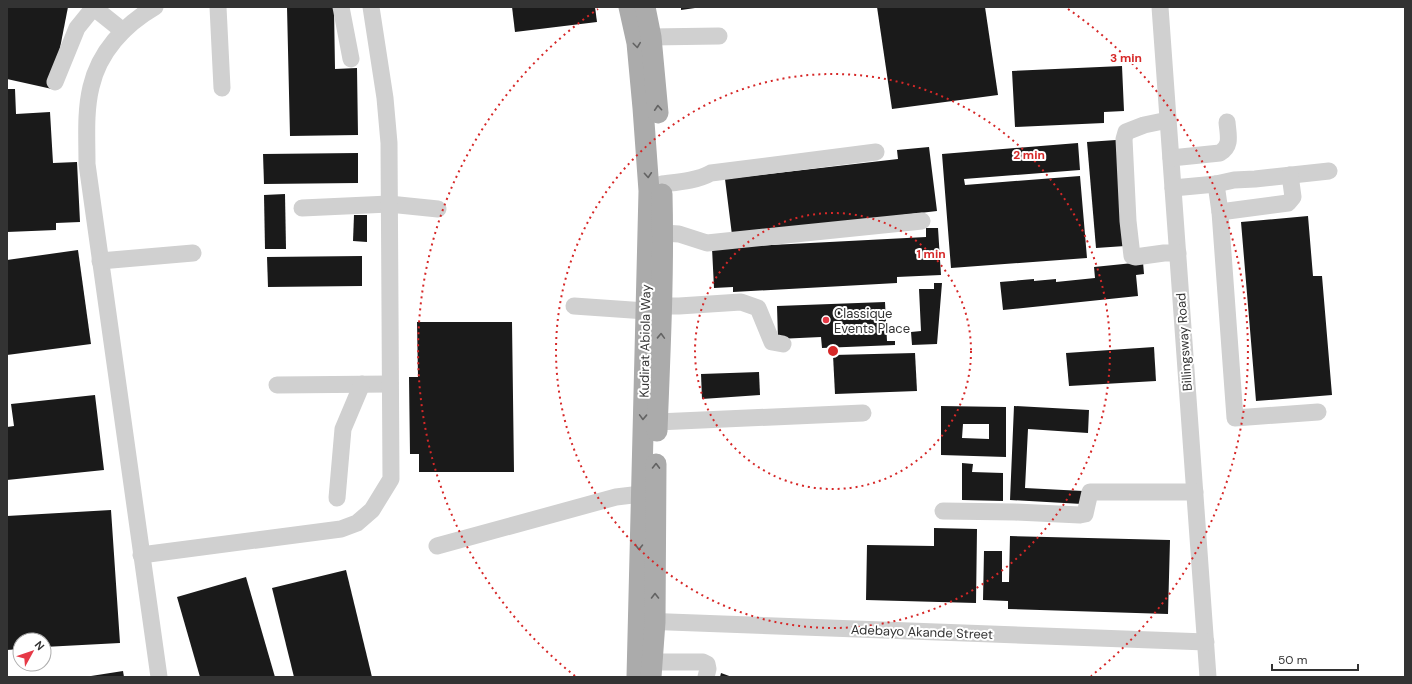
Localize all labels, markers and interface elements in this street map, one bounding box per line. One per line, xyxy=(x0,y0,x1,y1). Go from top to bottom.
one-way arrow xyxy=(632,42,641,48)
text: 3 min xyxy=(1110,50,1142,66)
one-way arrow xyxy=(653,105,662,111)
text: 2 min xyxy=(1013,147,1045,163)
one-way arrow xyxy=(644,172,653,178)
text: 1 min xyxy=(916,246,946,262)
street label: Kudirat Abiola Way xyxy=(636,284,654,398)
street label: Billingsway Road xyxy=(1172,292,1196,392)
place label: Classique Events Place xyxy=(834,305,910,337)
marker: Classique Events Place xyxy=(821,315,831,325)
one-way arrow xyxy=(657,333,665,339)
centre of rings xyxy=(826,344,840,358)
one-way arrow xyxy=(639,414,647,420)
one-way arrow xyxy=(652,463,660,469)
one-way arrow xyxy=(635,544,644,550)
one-way arrow xyxy=(651,593,659,599)
street label: Adebayo Akande Street xyxy=(851,621,993,643)
north arrow xyxy=(12,632,52,672)
text: N xyxy=(32,638,48,653)
scale bar xyxy=(1272,646,1358,672)
text: 50 m xyxy=(1278,652,1307,668)

